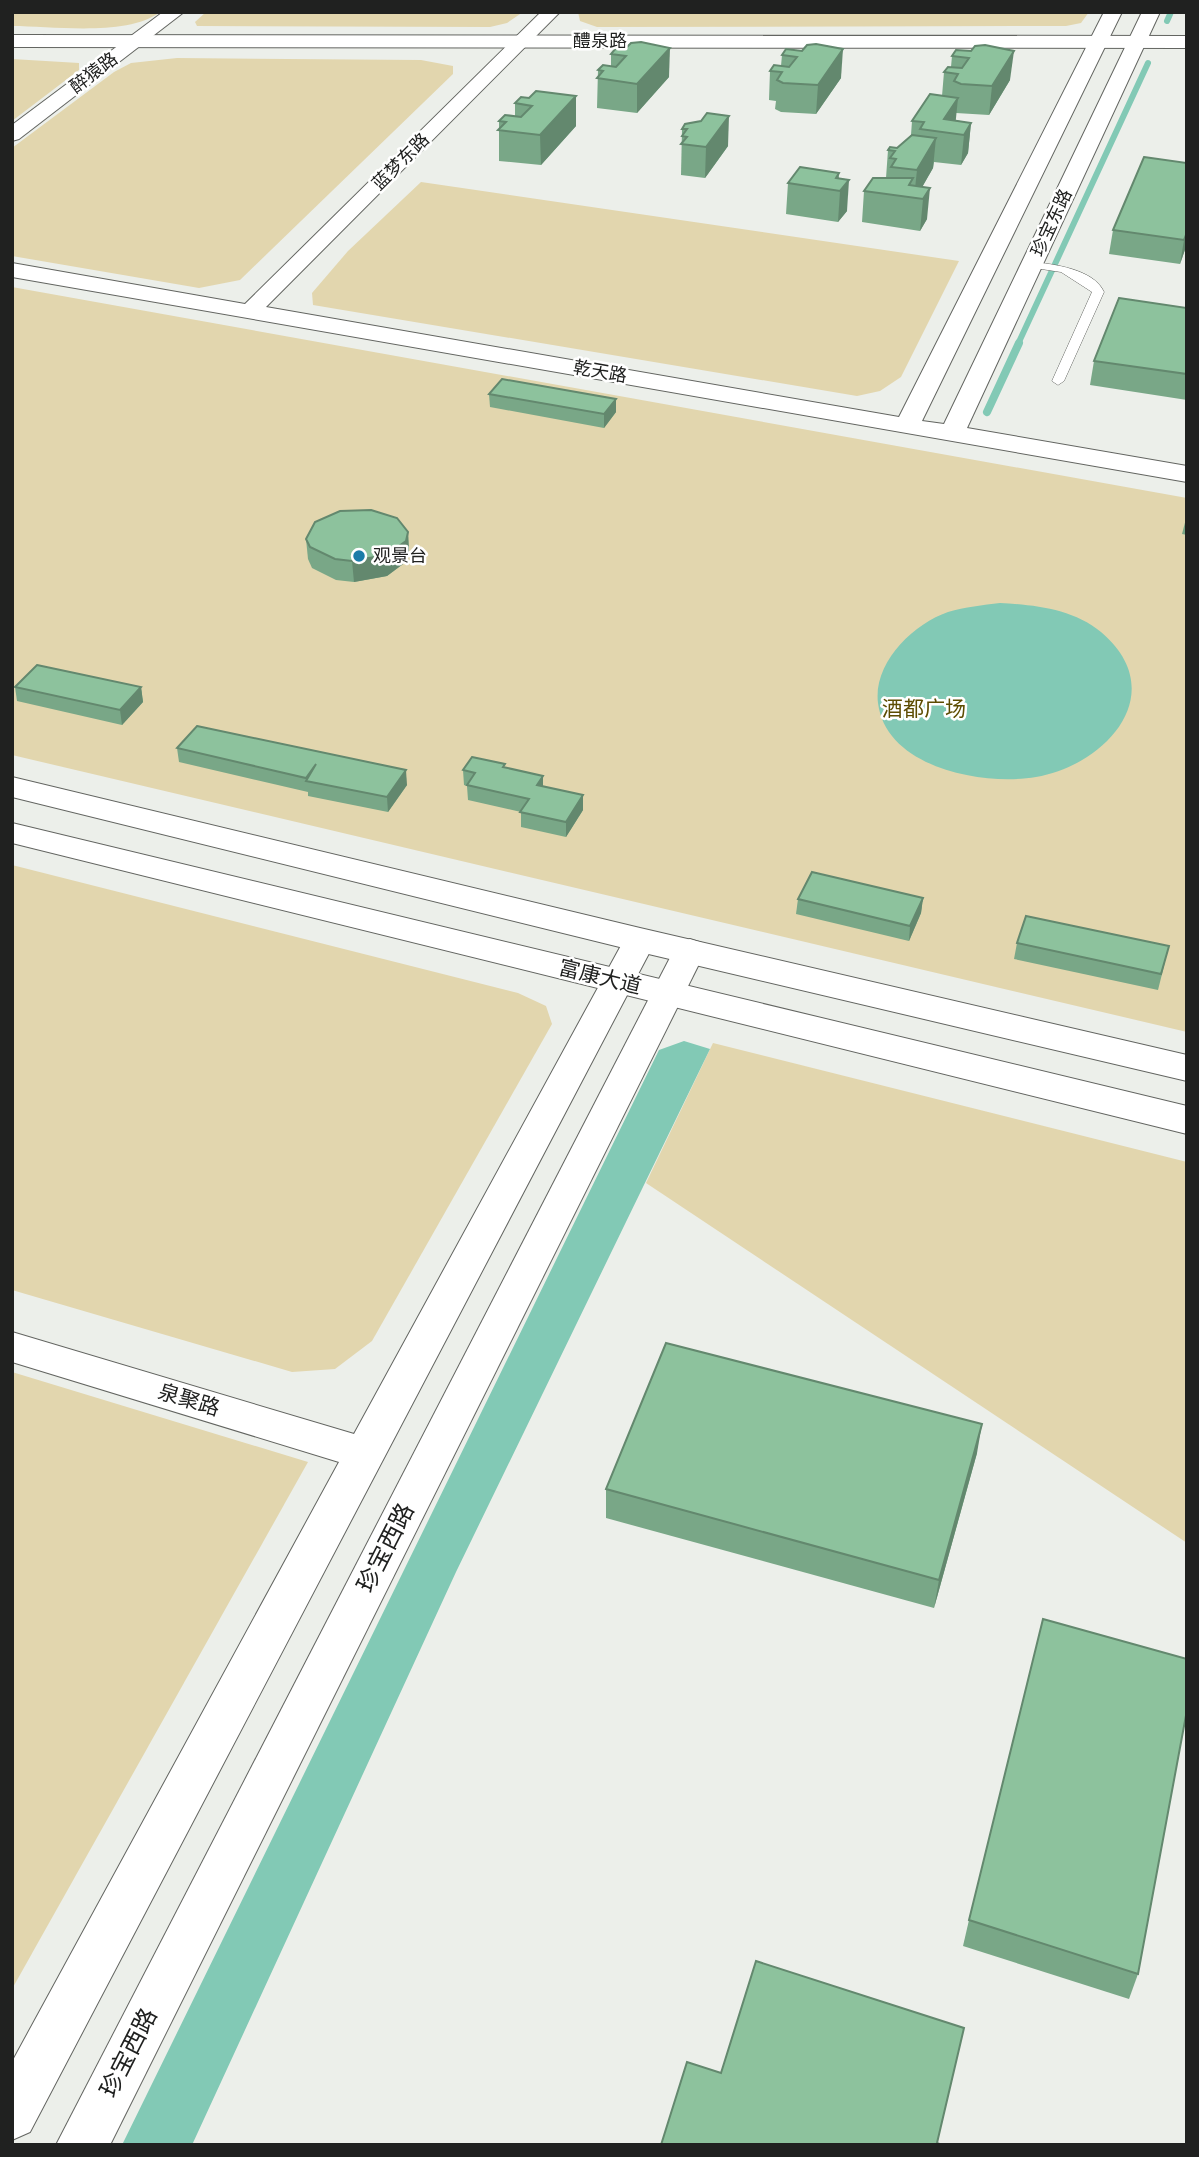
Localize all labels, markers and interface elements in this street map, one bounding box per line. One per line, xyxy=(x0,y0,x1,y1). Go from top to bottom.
street label: 醴泉路 xyxy=(573,29,627,54)
street label: 醉猿路 xyxy=(65,47,123,99)
street label: 蓝梦东路 xyxy=(367,128,435,196)
street label: 珍宝东路 xyxy=(1025,185,1079,261)
street label: 乾天路 xyxy=(571,355,629,389)
place label: 观景台 xyxy=(373,544,427,569)
marker: 观景台 xyxy=(351,548,367,564)
park label: 酒都广场 xyxy=(882,694,966,724)
street label: 富康大道 xyxy=(556,952,644,1002)
street label: 泉聚路 xyxy=(154,1376,224,1424)
street label: 珍宝西路 xyxy=(349,1497,423,1599)
street label: 珍宝西路 xyxy=(92,2002,166,2104)

